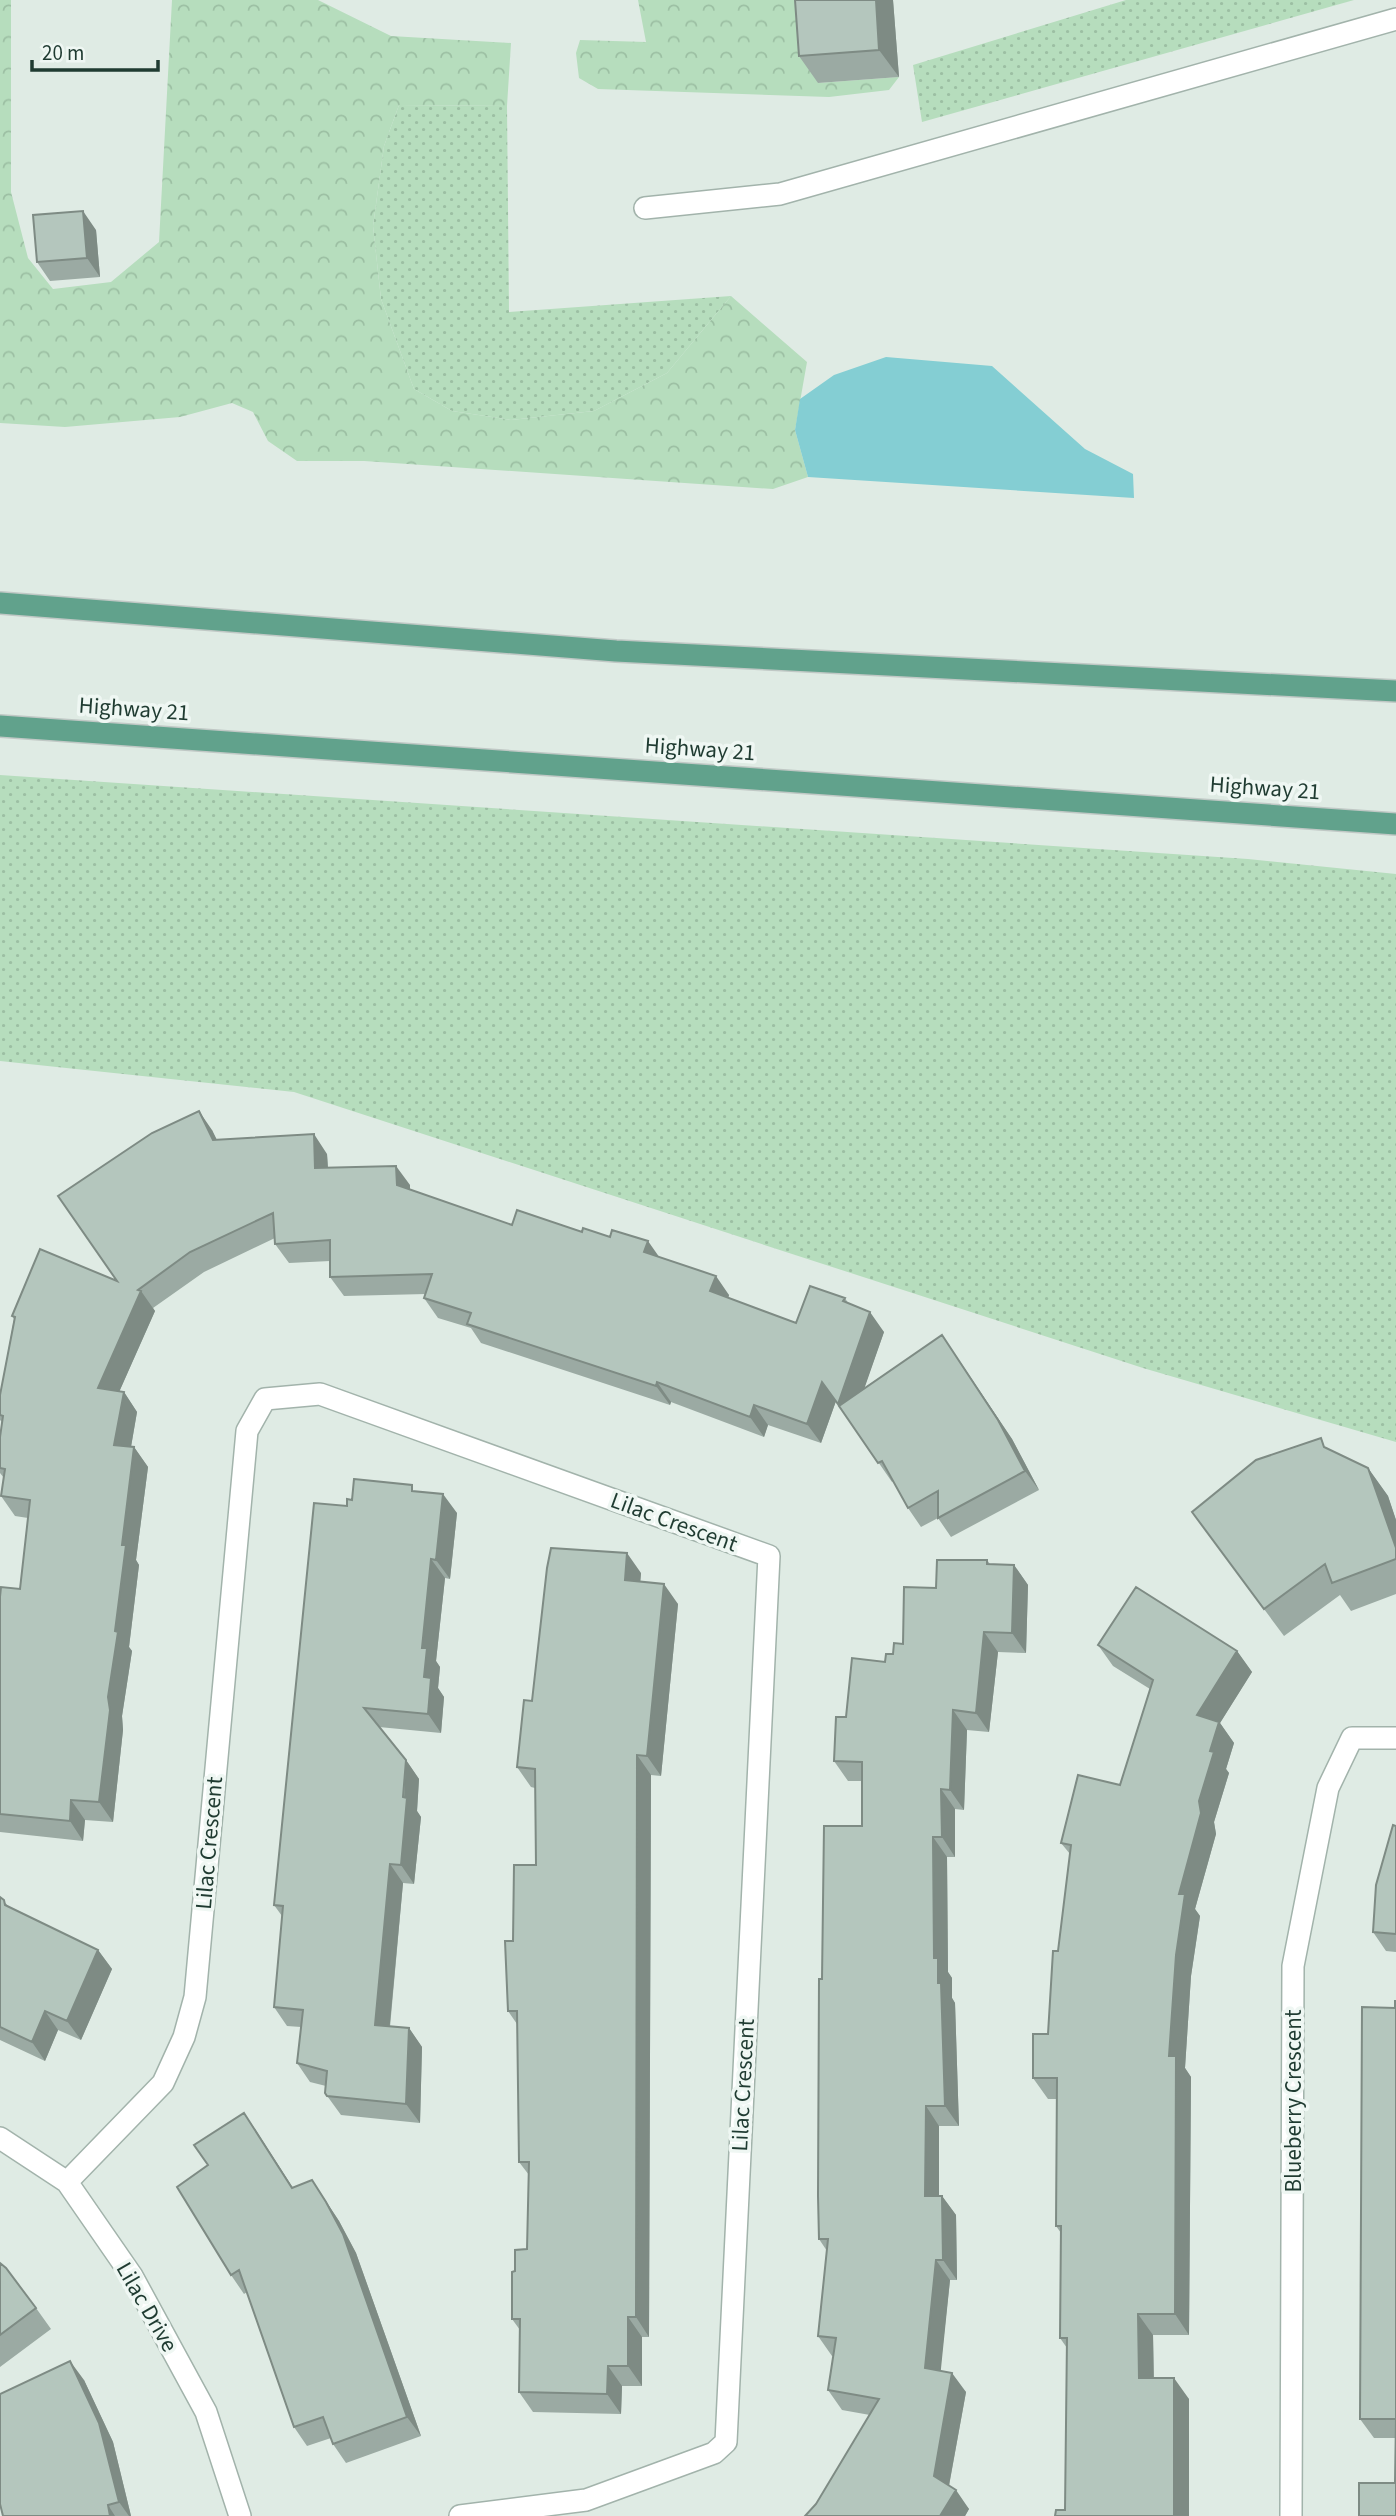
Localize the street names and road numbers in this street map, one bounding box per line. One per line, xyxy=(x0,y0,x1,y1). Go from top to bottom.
street label: Highway 21 xyxy=(78,689,190,729)
street label: Highway 21 xyxy=(644,729,756,769)
street label: Highway 21 xyxy=(1209,768,1321,808)
street label: Lilac Crescent xyxy=(606,1484,742,1560)
street label: Lilac Crescent xyxy=(187,1775,231,1911)
street label: Blueberry Crescent xyxy=(1277,2009,1310,2193)
street label: Lilac Crescent xyxy=(723,2017,763,2152)
street label: Lilac Drive xyxy=(108,2256,186,2358)

